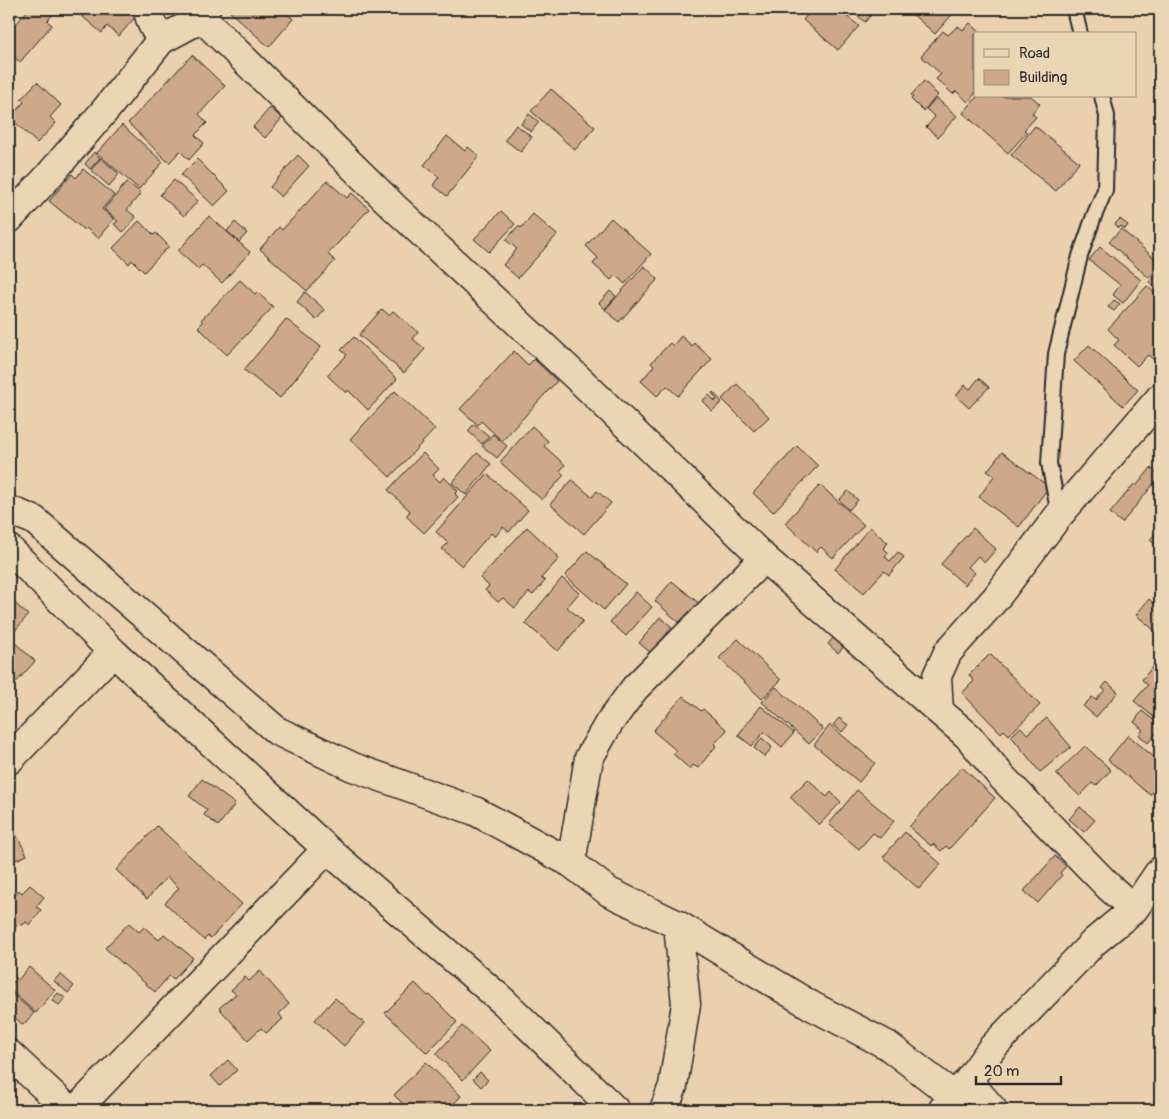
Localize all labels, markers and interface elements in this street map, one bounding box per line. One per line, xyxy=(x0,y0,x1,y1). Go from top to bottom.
legend xyxy=(974,32,1136,98)
text: Road xyxy=(1019,44,1050,63)
text: Building xyxy=(1019,68,1067,87)
scale bar xyxy=(976,1054,1062,1086)
text: 20 m xyxy=(984,1062,1019,1081)

